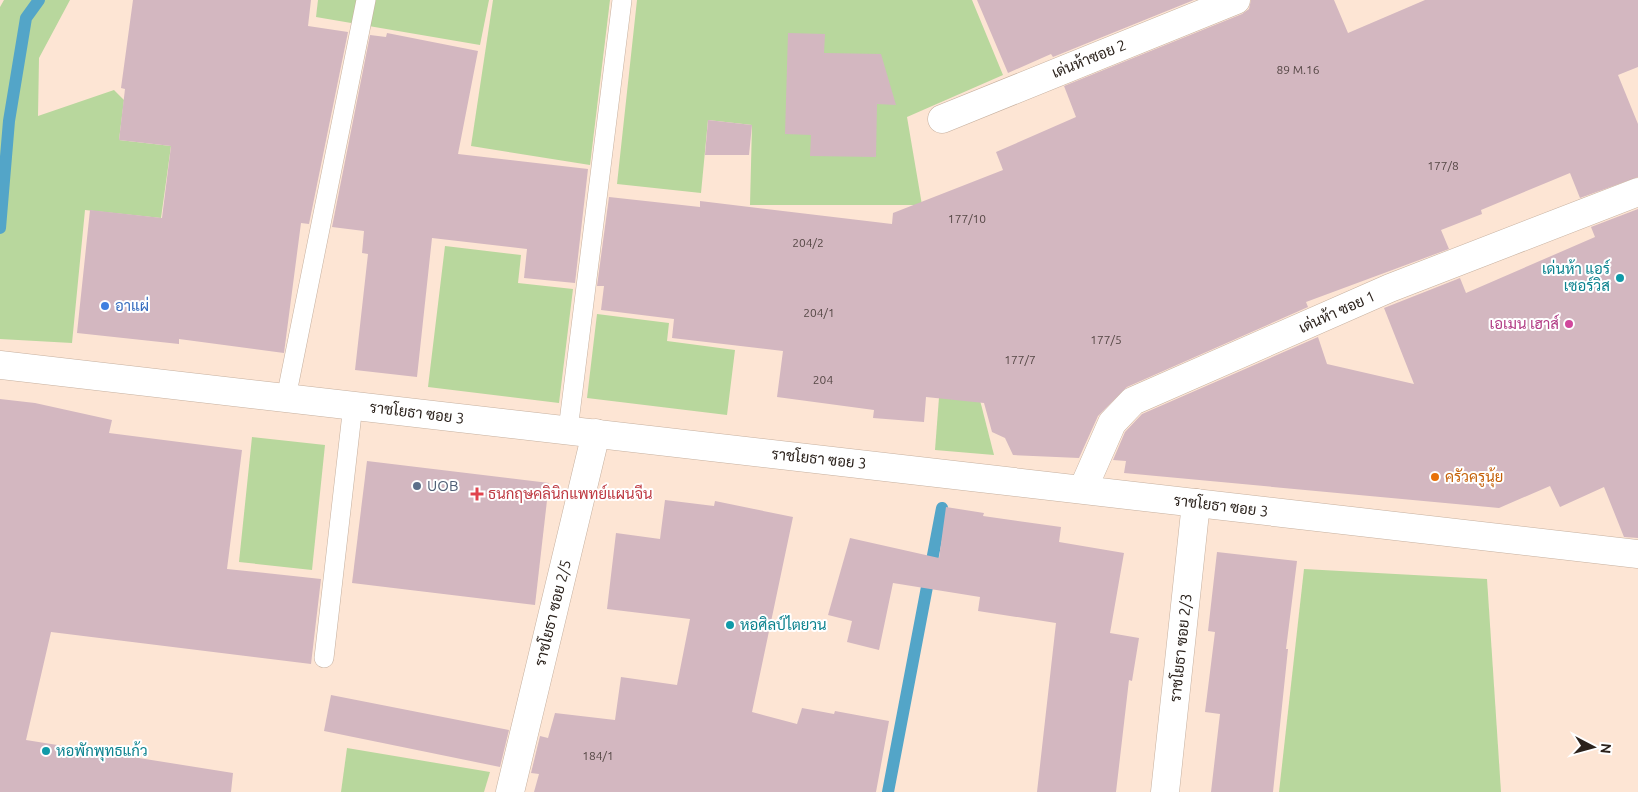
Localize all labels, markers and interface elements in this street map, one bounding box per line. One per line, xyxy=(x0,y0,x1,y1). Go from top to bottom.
street label: เด่นห้าซอย 2 xyxy=(1049,35,1128,81)
house number: 89 M.16 xyxy=(1276,63,1320,76)
house number: 177/8 xyxy=(1427,159,1459,172)
house number: 177/10 xyxy=(948,212,986,225)
house number: 204/2 xyxy=(792,236,824,249)
place label: เด่นห้า แอร์ เซอร์วิส xyxy=(1542,259,1610,294)
marker: เด่นห้า แอร์ เซอร์วิส xyxy=(1614,272,1626,284)
street label: เด่นห้า ซอย 1 xyxy=(1296,286,1378,336)
place label: อาแผ่ xyxy=(115,296,149,314)
marker: อาแผ่ xyxy=(99,300,111,312)
house number: 204/1 xyxy=(803,306,835,319)
place label: เอเมน เฮาส์ xyxy=(1490,314,1559,332)
marker: เอเมน เฮาส์ xyxy=(1563,318,1575,330)
house number: 177/5 xyxy=(1090,333,1122,346)
house number: 177/7 xyxy=(1004,353,1036,366)
house number: 204 xyxy=(813,373,833,386)
street label: ราชโยธา ซอย 3 xyxy=(369,397,465,427)
street label: ราชโยธา ซอย 3 xyxy=(771,444,867,472)
place label: ครัวครูนุ้ย xyxy=(1445,467,1503,488)
marker: ครัวครูนุ้ย xyxy=(1429,471,1441,483)
place label: UOB xyxy=(427,477,458,494)
marker: UOB xyxy=(411,480,423,492)
place label: ธนกฤษคลินิกแพทย์แผนจีน xyxy=(488,484,653,503)
marker: ธนกฤษคลินิกแพทย์แผนจีน xyxy=(470,487,484,501)
street label: ราชโยธา ซอย 3 xyxy=(1173,490,1269,520)
street label: ราชโยธา ซอย 2/5 xyxy=(530,558,574,668)
street label: ราชโยธา ซอย 2/3 xyxy=(1165,593,1195,703)
place label: หอศิลป์ไตยวน xyxy=(740,615,827,633)
marker: หอศิลป์ไตยวน xyxy=(724,619,736,631)
north arrow xyxy=(1568,722,1618,772)
place label: หอพักพุทธแก้ว xyxy=(56,741,148,762)
text: N xyxy=(1597,742,1614,754)
marker: หอพักพุทธแก้ว xyxy=(40,745,52,757)
house number: 184/1 xyxy=(582,749,614,762)

